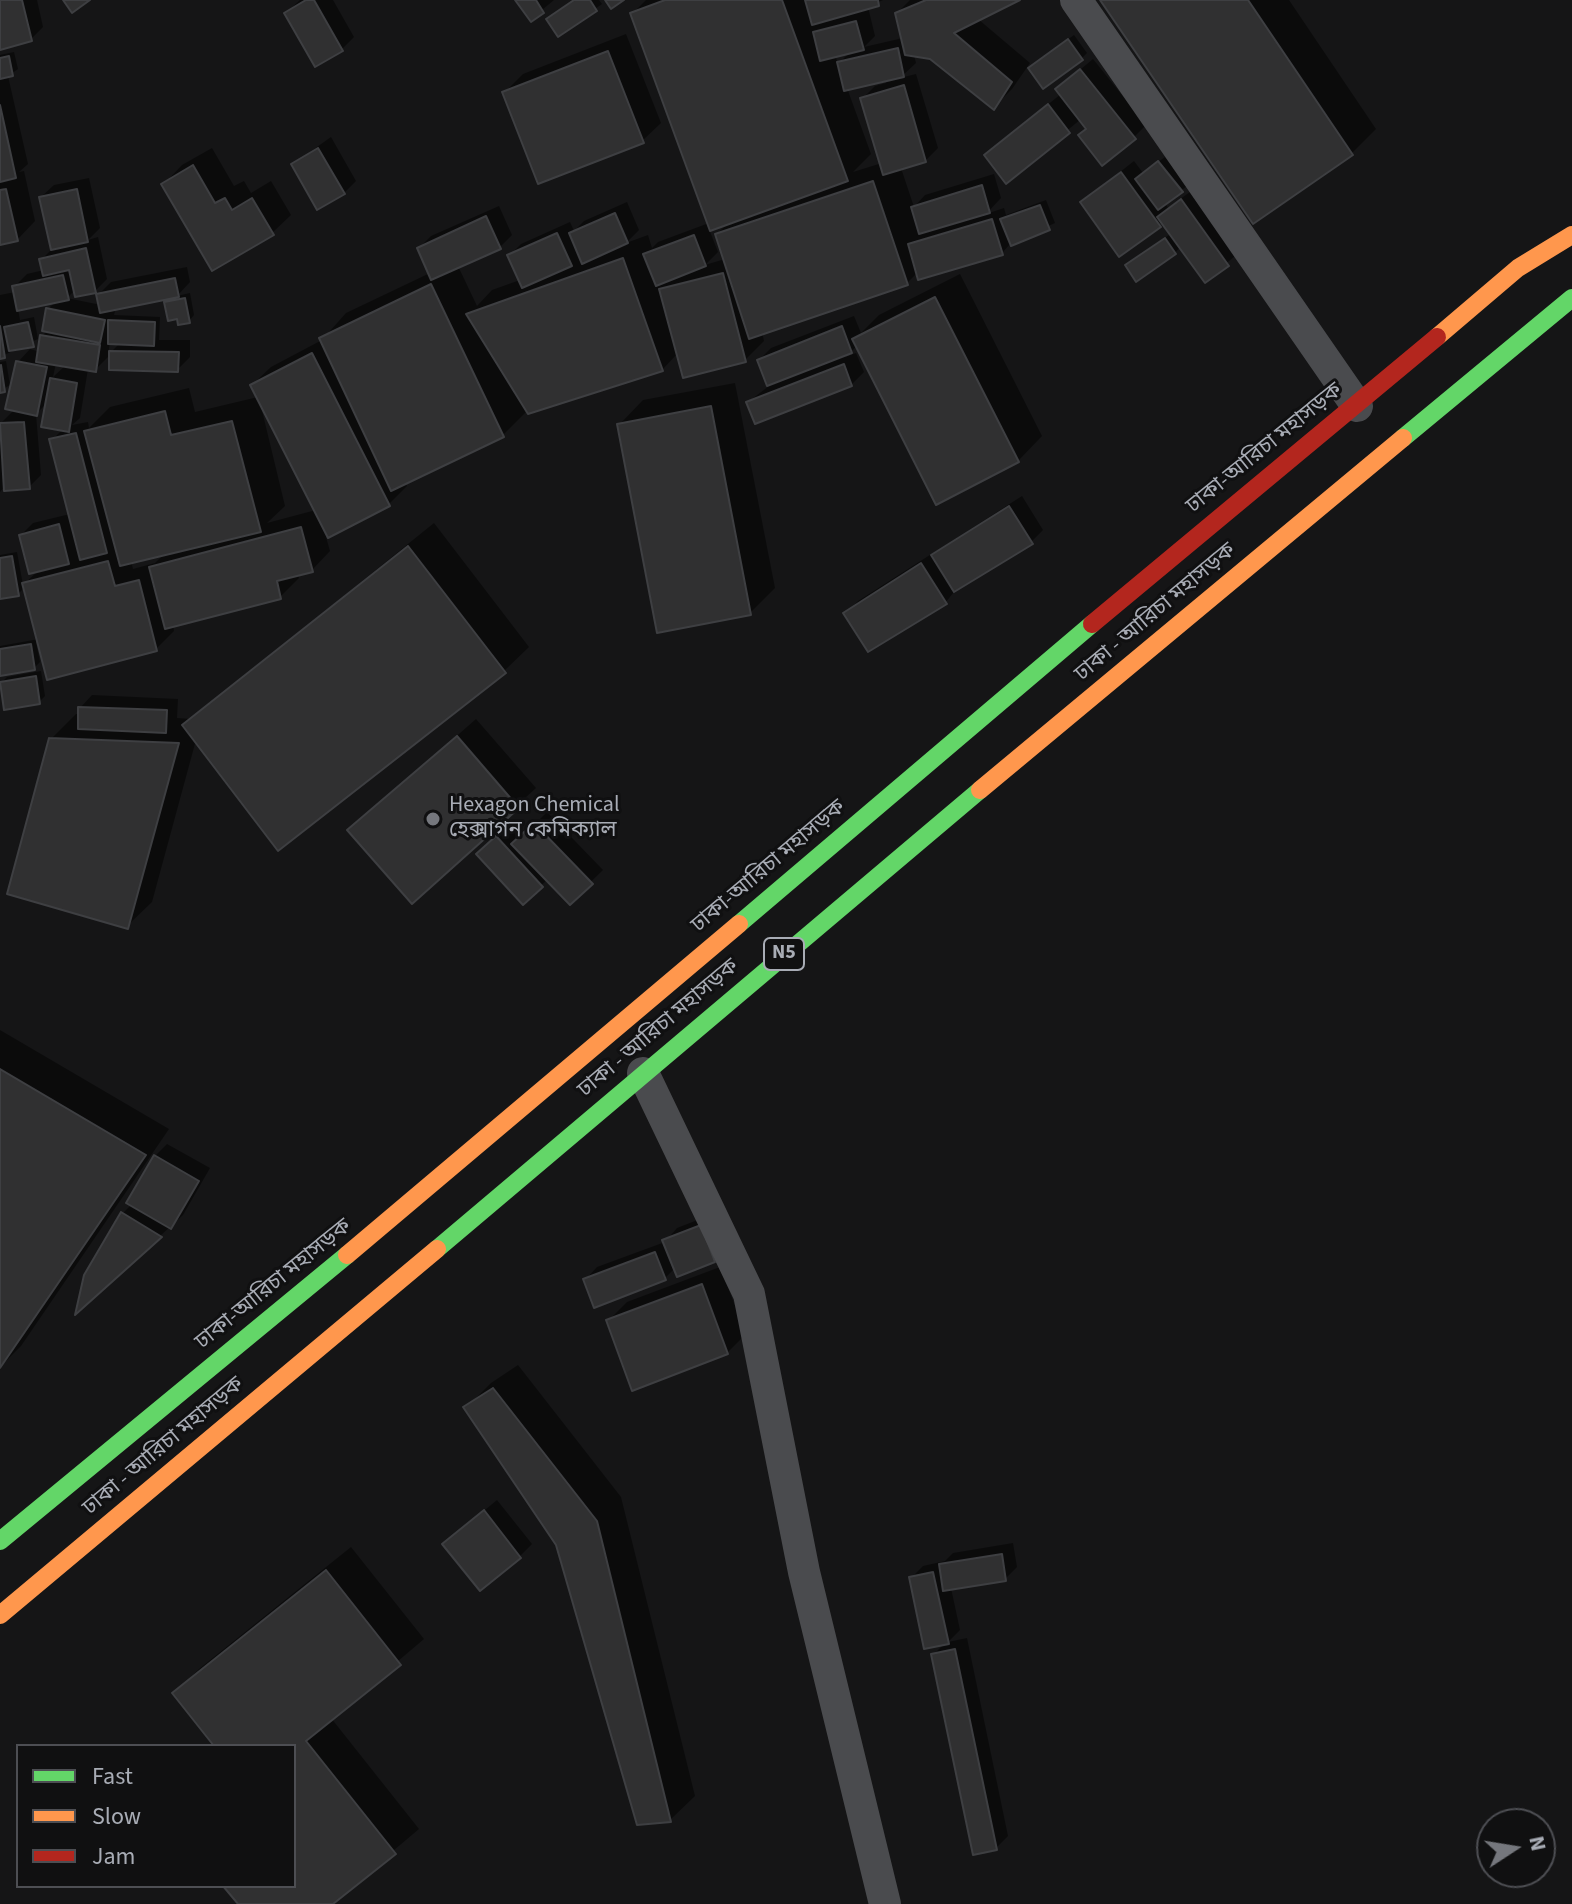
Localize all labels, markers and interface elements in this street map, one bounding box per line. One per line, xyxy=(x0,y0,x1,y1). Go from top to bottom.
street label: ঢাকা-আরিচা মহাসড়ক xyxy=(1182,378,1348,520)
street label: ঢাকা - আরিচা মহাসড়ক xyxy=(1070,538,1242,688)
place label: Hexagon Chemical হেক্সাগন কেমিক্যাল xyxy=(449,793,620,844)
street label: ঢাকা-আরিচা মহাসড়ক xyxy=(687,795,851,939)
marker: Hexagon Chemical হেক্সাগন কেমিক্যাল xyxy=(424,810,442,828)
road number: N5 xyxy=(764,938,804,970)
street label: ঢাকা - আরিচা মহাসড়ক xyxy=(573,954,745,1104)
street label: ঢাকা-আরিচা মহাসড়ক xyxy=(191,1214,357,1356)
street label: ঢাকা - আরিচা মহাসড়ক xyxy=(78,1372,250,1522)
legend xyxy=(16,1744,296,1888)
text: Fast xyxy=(92,1759,133,1794)
text: Slow xyxy=(92,1799,141,1834)
north arrow xyxy=(1476,1808,1556,1888)
text: N xyxy=(1520,1833,1555,1854)
text: Jam xyxy=(92,1839,136,1874)

